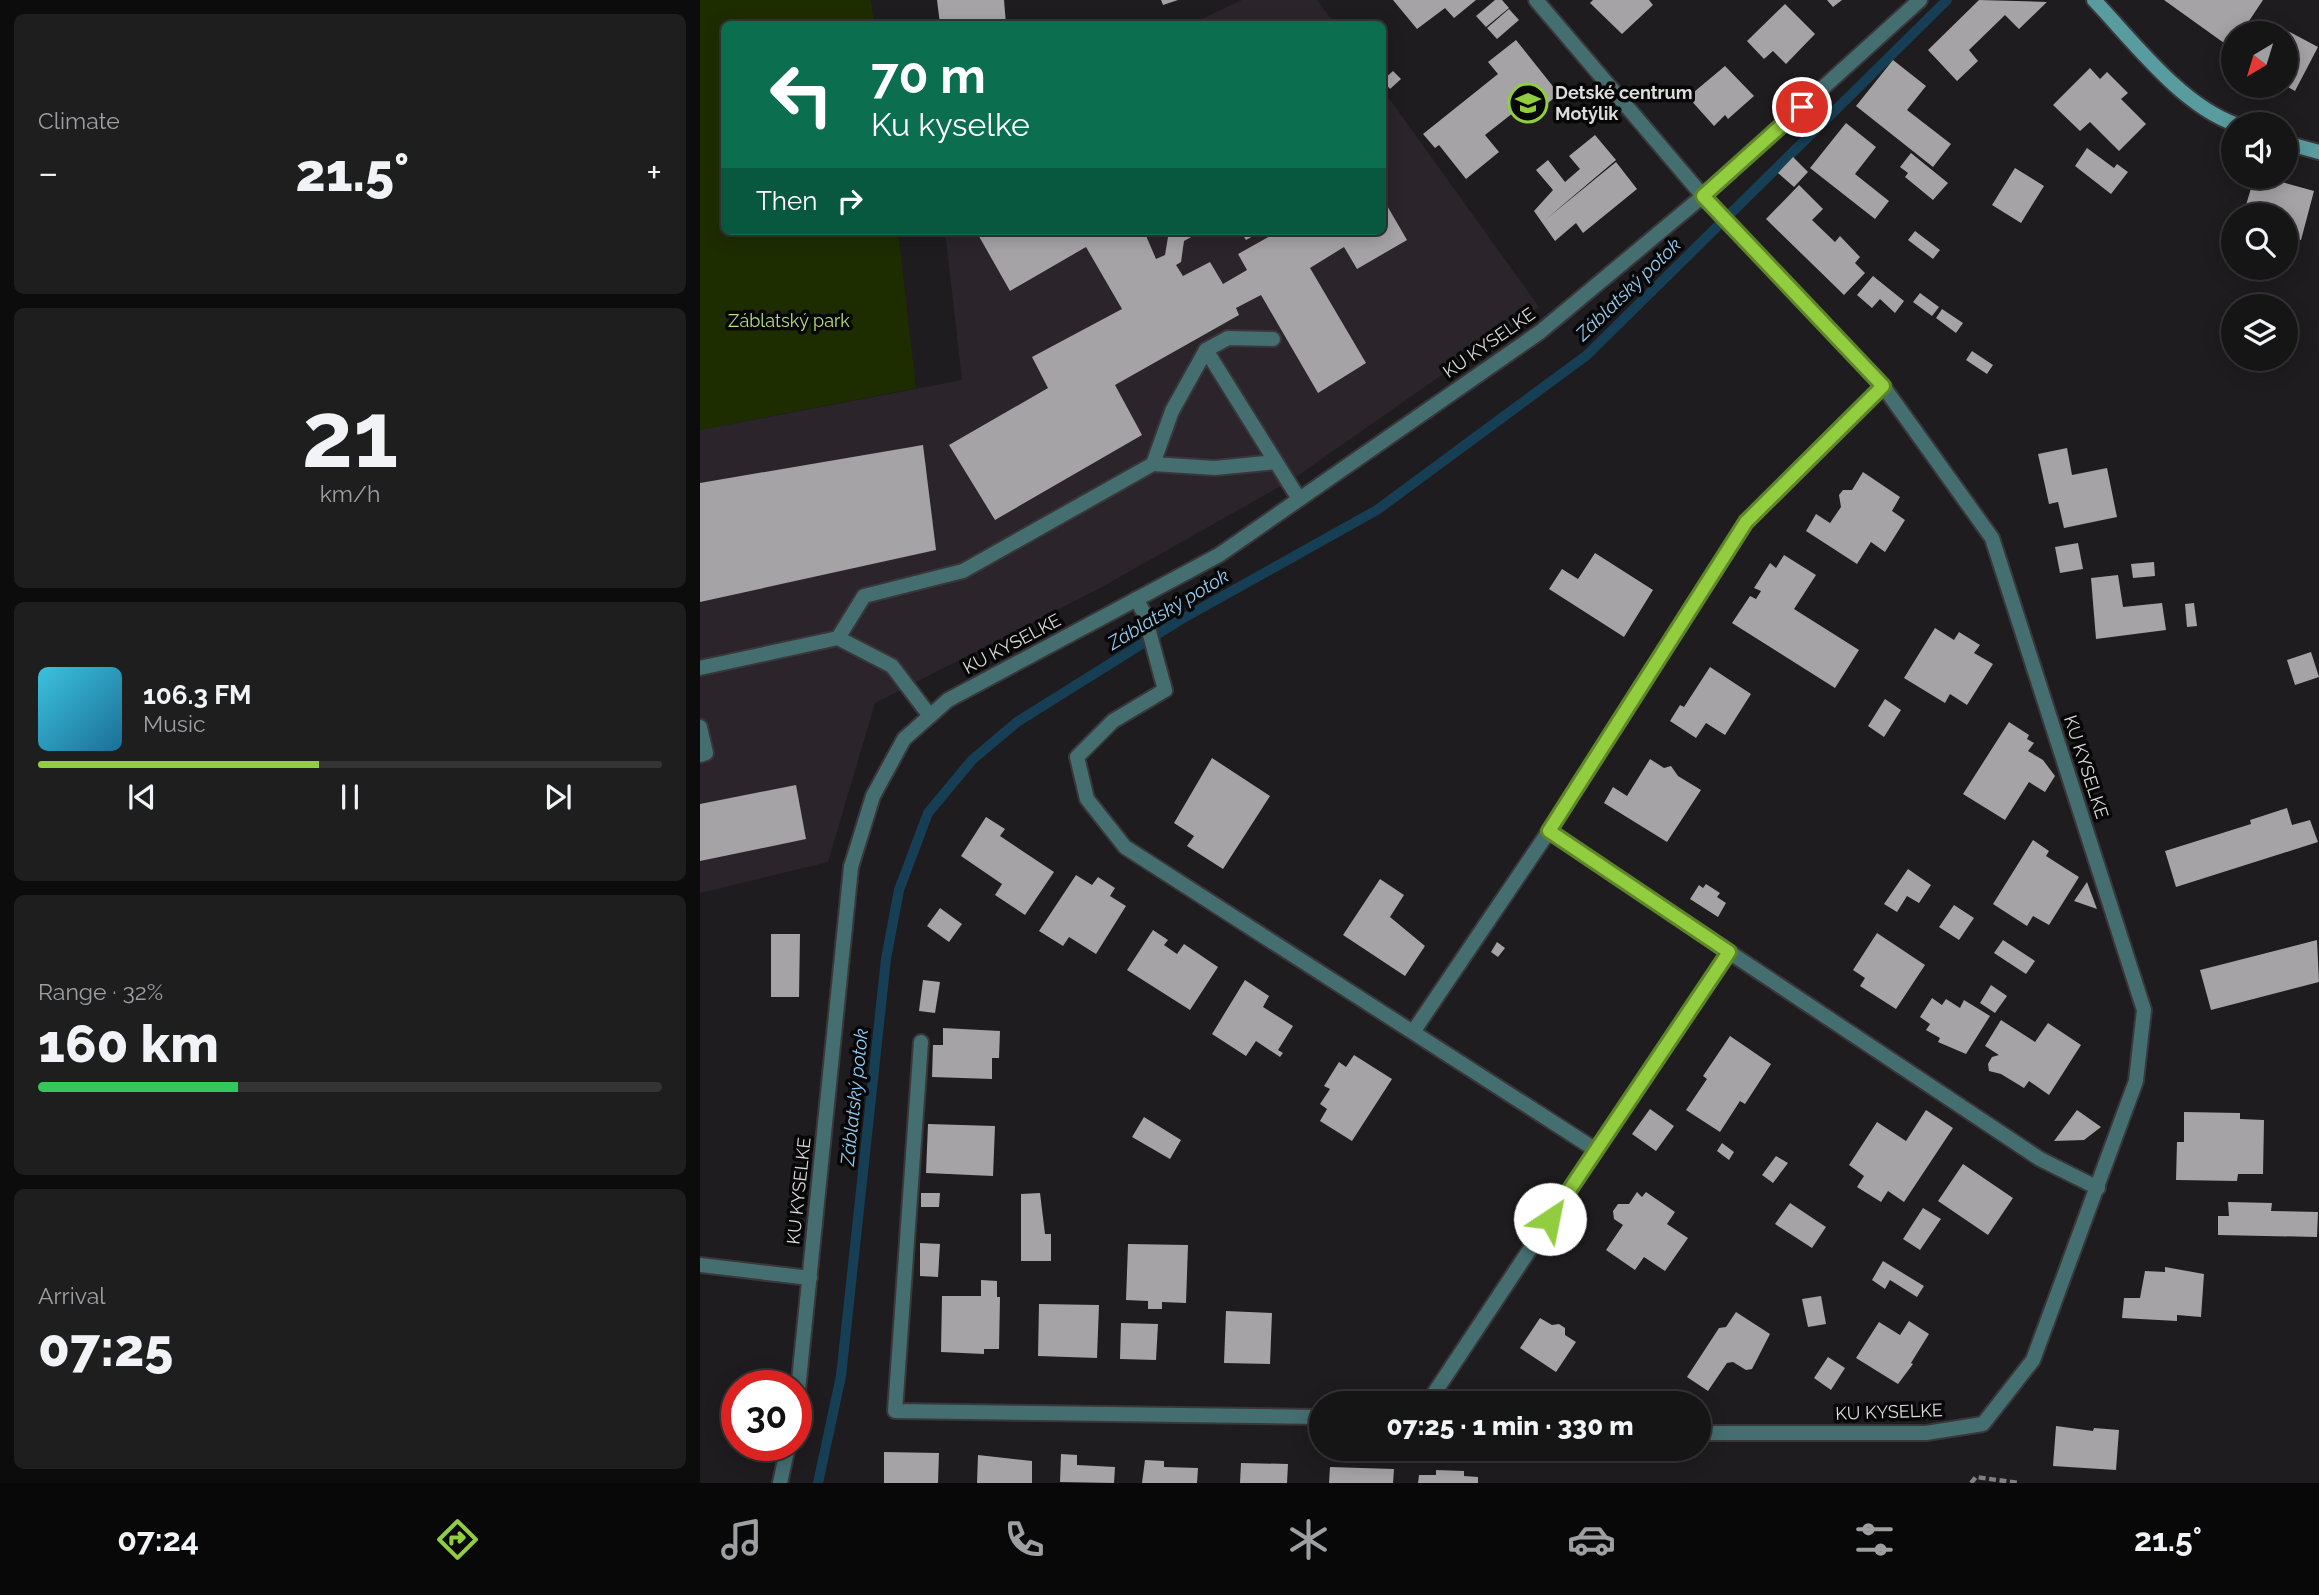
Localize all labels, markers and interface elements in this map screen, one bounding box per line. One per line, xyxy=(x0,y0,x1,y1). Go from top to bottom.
north arrow xyxy=(2221,21,2298,98)
map controls xyxy=(2221,21,2298,371)
text: 70 m xyxy=(871,47,986,104)
icon: left xyxy=(756,49,847,140)
pin xyxy=(1772,77,1832,137)
school or university icon: Detské centrum Motýlik xyxy=(1507,82,1549,124)
place label: Detské centrum Motýlik xyxy=(1555,82,1692,124)
icon: arrive xyxy=(1783,88,1821,126)
text: Ku kyselke xyxy=(871,106,1030,143)
text: Climate xyxy=(38,107,120,134)
button: sound xyxy=(2221,112,2298,189)
text: 21.5° xyxy=(295,142,409,203)
text: − xyxy=(38,150,58,195)
text: + xyxy=(646,150,662,195)
icon: right xyxy=(831,182,869,220)
text: Then xyxy=(756,186,817,216)
button: search xyxy=(2221,203,2298,280)
water label: Záblatský potok xyxy=(1570,233,1685,345)
button: layers xyxy=(2221,294,2298,371)
street label: KU KYSELKE xyxy=(1439,303,1539,382)
park label: Záblatský park xyxy=(728,310,850,331)
text: 21 xyxy=(302,381,398,488)
text: km/h xyxy=(320,480,380,507)
water label: Záblatský potok xyxy=(1103,564,1233,654)
street label: KU KYSELKE xyxy=(959,609,1064,678)
text: 106.3 FM xyxy=(143,680,252,710)
text: Music xyxy=(143,710,206,737)
street label: KU KYSELKE xyxy=(2060,712,2113,821)
icon: previous xyxy=(123,778,161,816)
icon: pause xyxy=(331,778,369,816)
icon: next xyxy=(539,778,577,816)
text: Range · 32% xyxy=(38,978,163,1005)
text: 160 km xyxy=(38,1013,219,1074)
water label: Záblatský potok xyxy=(836,1027,872,1168)
street label: KU KYSELKE xyxy=(782,1136,815,1246)
position arrow xyxy=(1513,1182,1587,1256)
text: Arrival xyxy=(38,1282,105,1309)
text: 07:25 xyxy=(38,1317,173,1378)
speed limit sign: 30 xyxy=(721,1370,812,1461)
street label: KU KYSELKE xyxy=(1835,1399,1943,1424)
text: 07:25 · 1 min · 330 m xyxy=(1386,1411,1634,1441)
icon: directions xyxy=(433,1515,482,1564)
icon: music xyxy=(717,1515,766,1564)
icon: phone xyxy=(1000,1515,1049,1564)
icon: climate xyxy=(1284,1515,1333,1564)
icon: car xyxy=(1567,1515,1616,1564)
icon: filters xyxy=(1850,1515,1899,1564)
text: 07:24 xyxy=(117,1521,199,1558)
text: 21.5° xyxy=(2134,1521,2202,1558)

